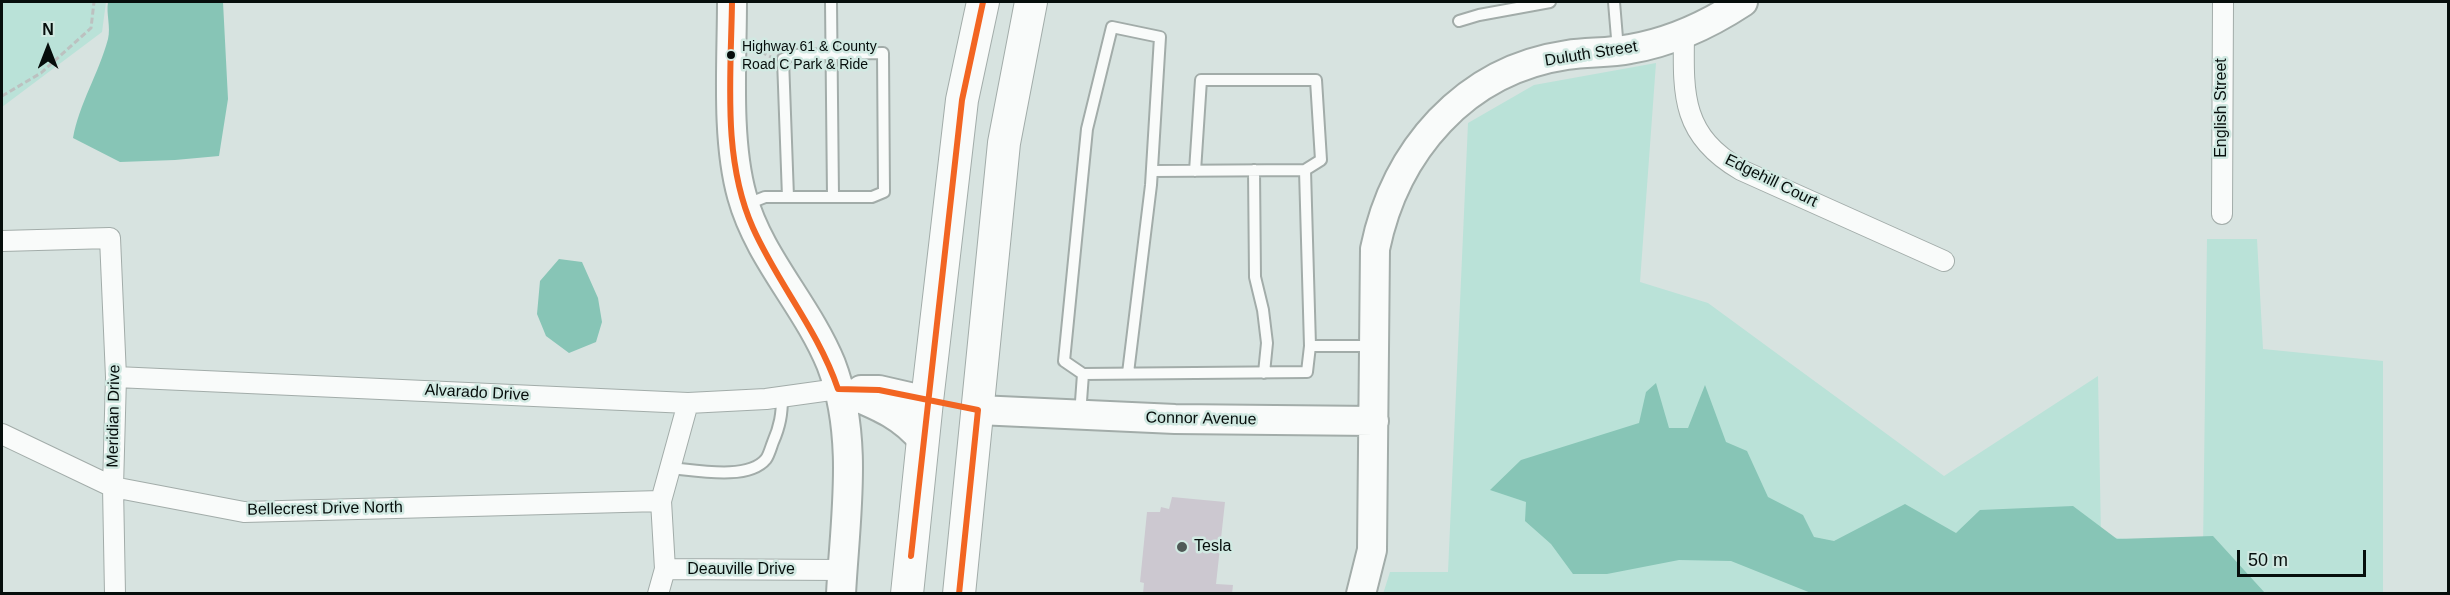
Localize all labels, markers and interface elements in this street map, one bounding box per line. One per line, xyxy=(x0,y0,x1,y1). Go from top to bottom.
north arrow xyxy=(18,18,78,78)
text: N xyxy=(42,21,54,38)
street label: Duluth Street xyxy=(1543,37,1639,71)
place label: Highway 61 & County Road C Park & Ride xyxy=(742,39,877,72)
marker: Highway 61 & County Road C Park & Ride xyxy=(725,49,737,61)
street label: English Street xyxy=(2212,58,2232,158)
street label: Edgehill Court xyxy=(1722,150,1820,212)
street label: Meridian Drive xyxy=(104,364,124,468)
street label: Alvarado Drive xyxy=(424,381,530,405)
street label: Connor Avenue xyxy=(1145,408,1257,430)
street label: Bellecrest Drive North xyxy=(247,498,403,520)
place label: Tesla xyxy=(1194,537,1231,557)
scale bar xyxy=(2240,538,2369,576)
marker: Tesla xyxy=(1175,540,1189,554)
text: 50 m xyxy=(2248,550,2288,570)
street label: Deauville Drive xyxy=(687,560,795,580)

